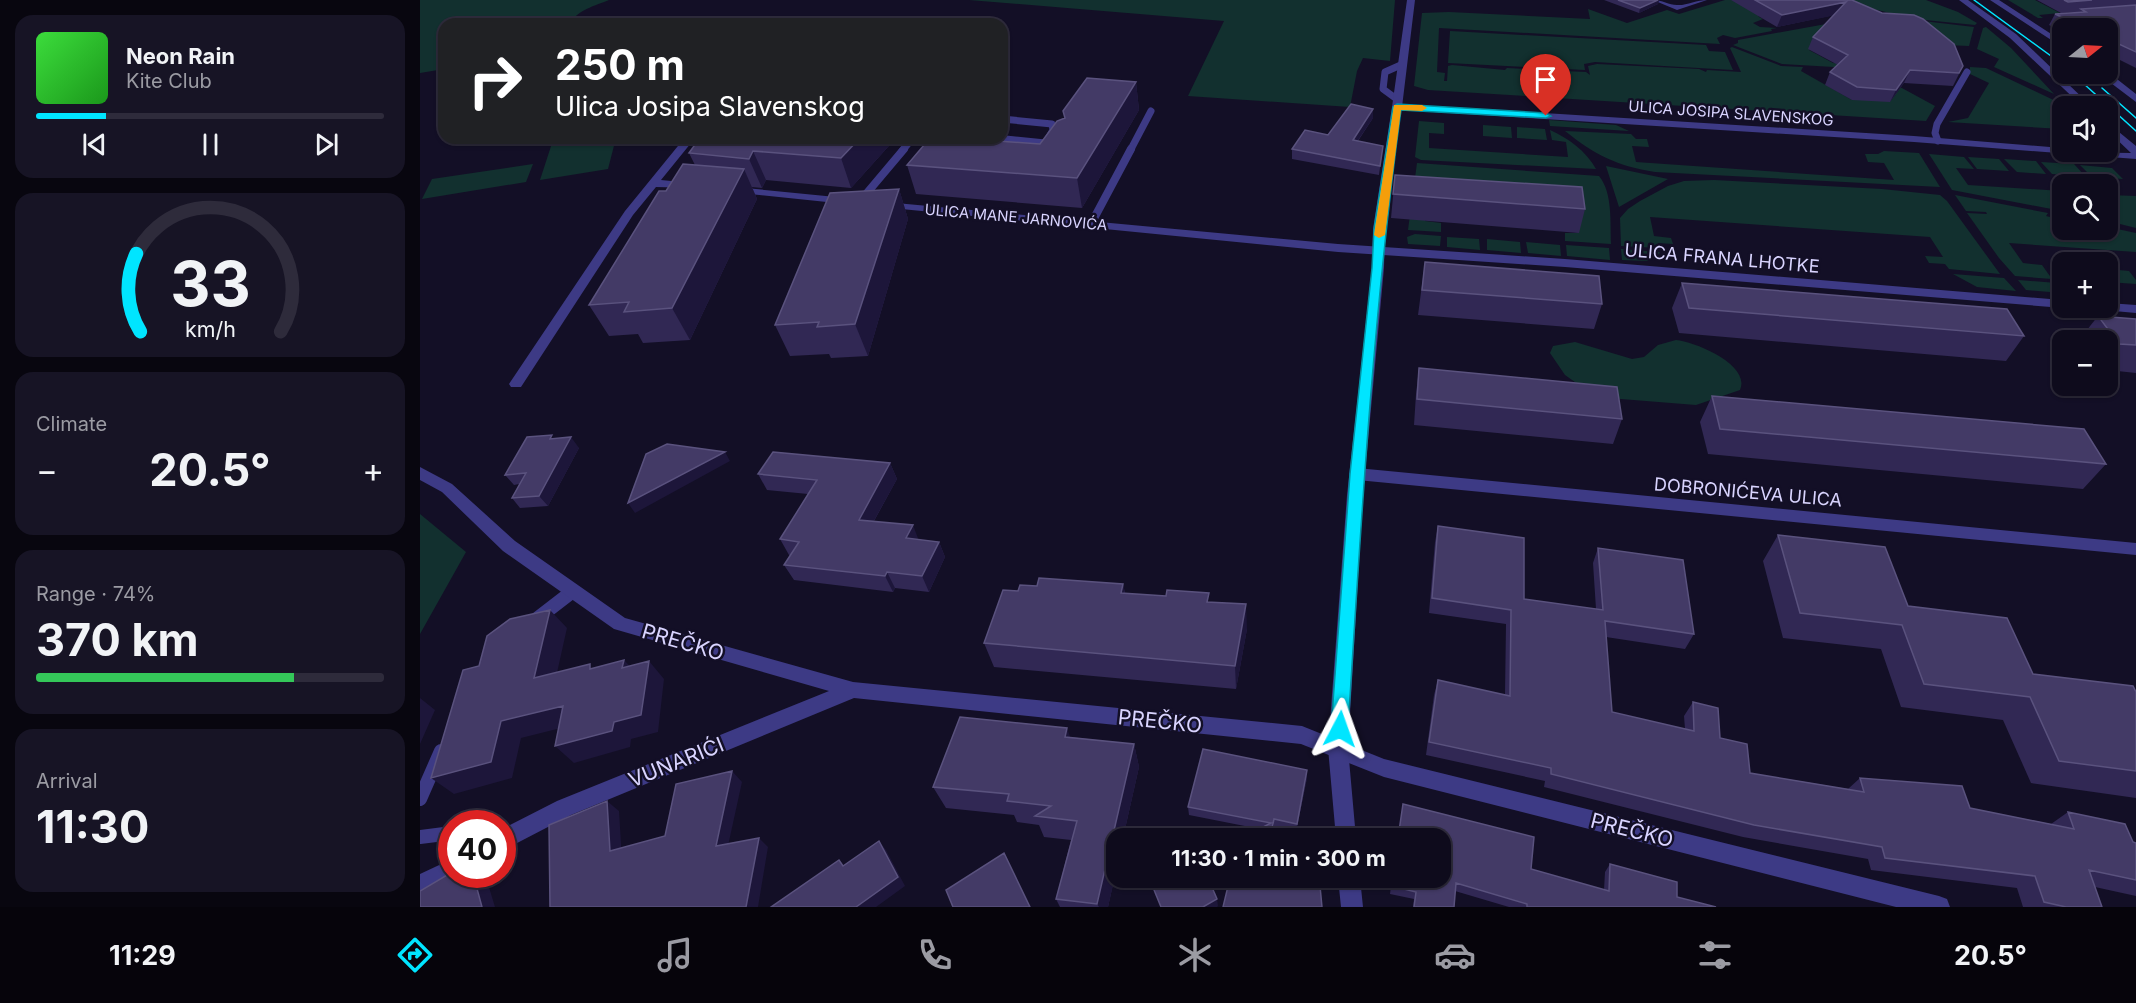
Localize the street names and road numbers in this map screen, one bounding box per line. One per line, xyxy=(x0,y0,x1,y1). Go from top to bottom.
street label: ULICA JOSIPA SLAVENSKOG xyxy=(1628,96,1834,130)
street label: ULICA MANE JARNOVIĆA xyxy=(924,200,1108,234)
street label: ULICA FRANA LHOTKE xyxy=(1624,239,1820,277)
street label: DOBRONIĆEVA ULICA xyxy=(1653,472,1843,511)
street label: PREČKO xyxy=(639,618,727,666)
street label: PREČKO xyxy=(1117,704,1203,738)
street label: VUNARIĆI xyxy=(624,731,727,792)
street label: PREČKO xyxy=(1588,808,1676,852)

